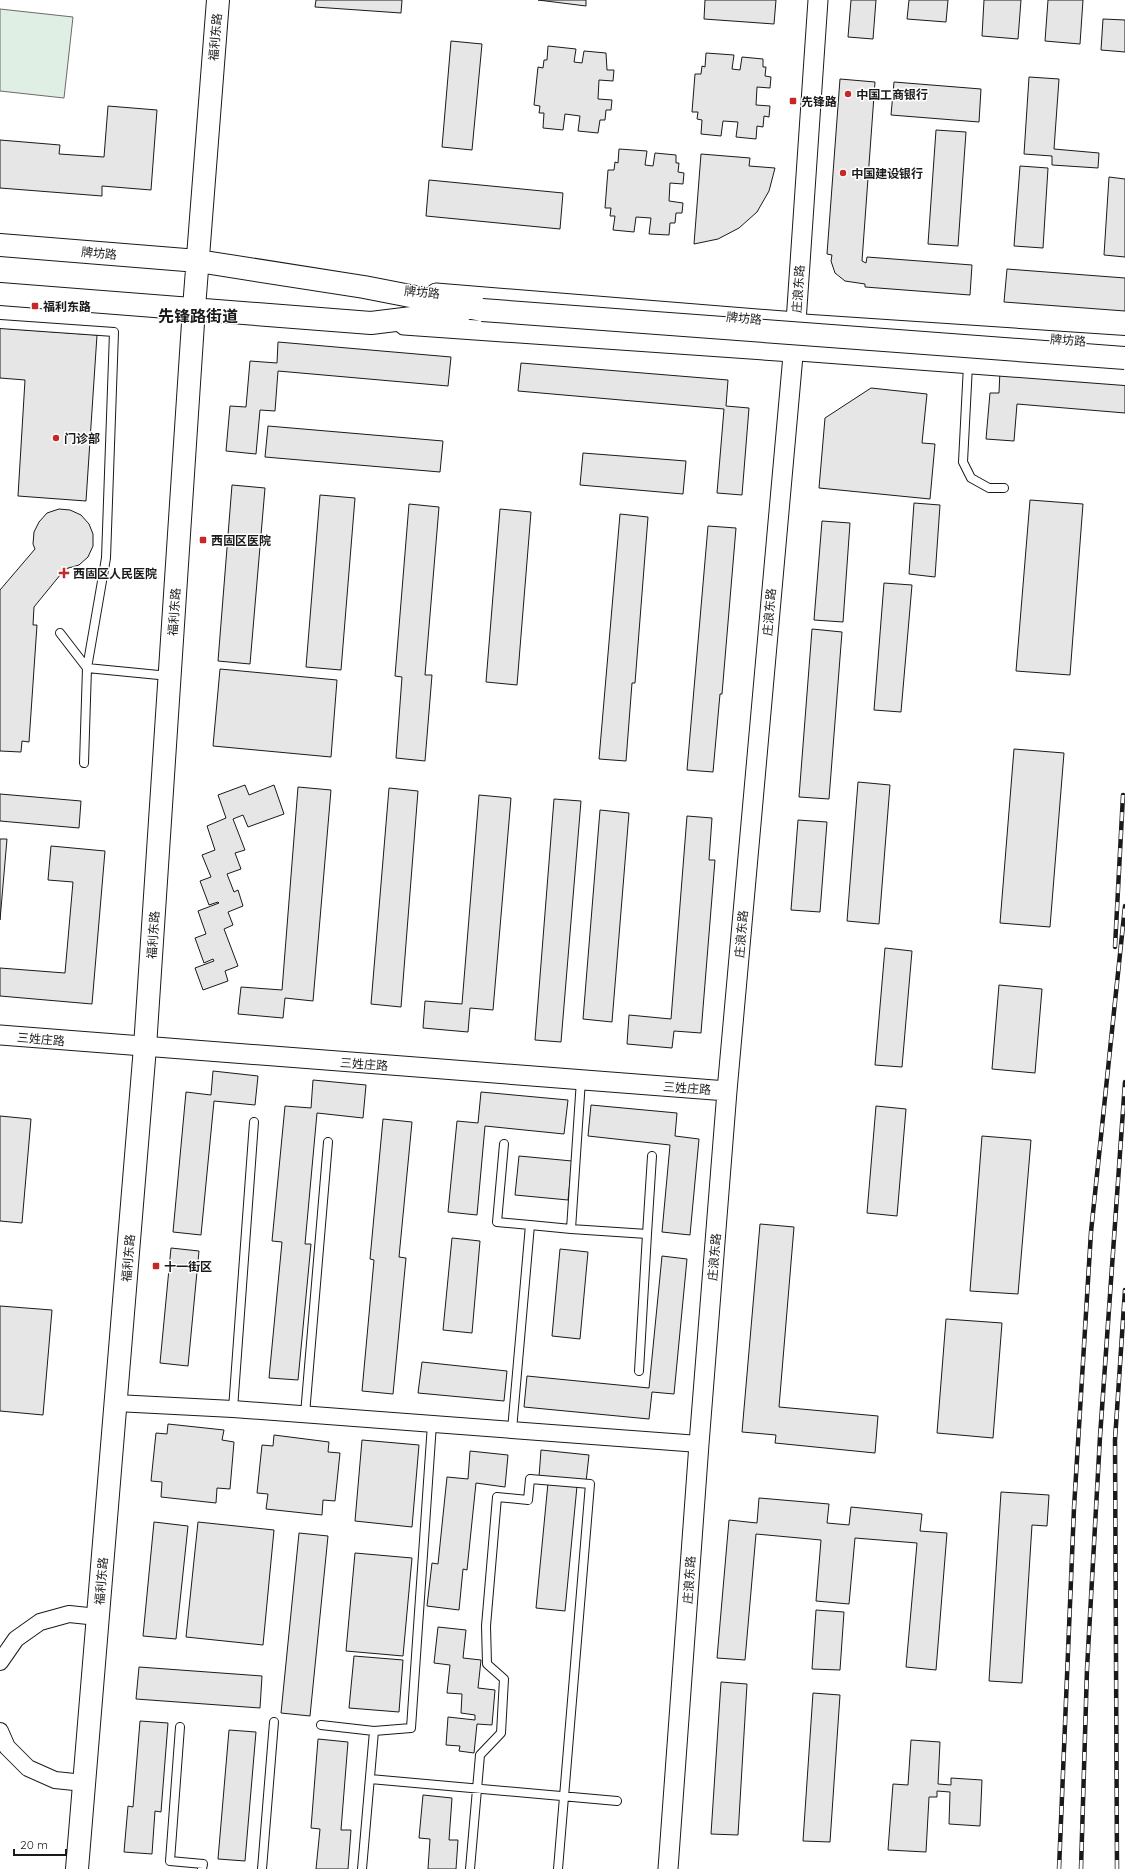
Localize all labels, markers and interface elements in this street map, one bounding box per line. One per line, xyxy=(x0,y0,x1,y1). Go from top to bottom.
street label: 福利东路 xyxy=(205,12,225,62)
place label: 中国工商银行 xyxy=(856,87,928,102)
marker: 中国工商银行 xyxy=(843,89,853,99)
place label: 先锋路 xyxy=(801,94,837,109)
marker: 先锋路 xyxy=(788,96,798,106)
place label: 中国建设银行 xyxy=(851,166,923,181)
marker: 中国建设银行 xyxy=(838,168,848,178)
street label: 牌坊路 xyxy=(80,244,118,262)
street label: 庄浪东路 xyxy=(789,265,807,313)
street label: 牌坊路 xyxy=(403,283,441,301)
place label: 福利东路 xyxy=(43,299,91,314)
marker: 福利东路 xyxy=(30,301,40,311)
district label: 先锋路街道 xyxy=(158,306,238,326)
street label: 牌坊路 xyxy=(725,309,763,327)
street label: 牌坊路 xyxy=(1050,331,1086,349)
place label: 门诊部 xyxy=(64,431,100,446)
marker: 门诊部 xyxy=(51,433,61,443)
place label: 西固区医院 xyxy=(211,533,271,548)
marker: 西固区医院 xyxy=(198,535,208,545)
place label: 西固区人民医院 xyxy=(73,566,157,581)
marker: 西固区人民医院 xyxy=(58,567,70,579)
street label: 庄浪东路 xyxy=(759,587,779,637)
street label: 福利东路 xyxy=(165,588,183,636)
street label: 庄浪东路 xyxy=(731,909,751,959)
street label: 福利东路 xyxy=(144,911,162,959)
street label: 三姓庄路 xyxy=(16,1029,66,1049)
street label: 三姓庄路 xyxy=(340,1055,388,1073)
street label: 三姓庄路 xyxy=(663,1079,711,1097)
street label: 庄浪东路 xyxy=(704,1232,724,1282)
street label: 福利东路 xyxy=(118,1233,138,1283)
place label: 十一街区 xyxy=(164,1259,212,1274)
marker: 十一街区 xyxy=(151,1261,161,1271)
street label: 福利东路 xyxy=(91,1556,111,1606)
street label: 庄浪东路 xyxy=(680,1556,698,1604)
scale bar xyxy=(14,1831,66,1857)
text: 20 m xyxy=(20,1837,48,1852)

